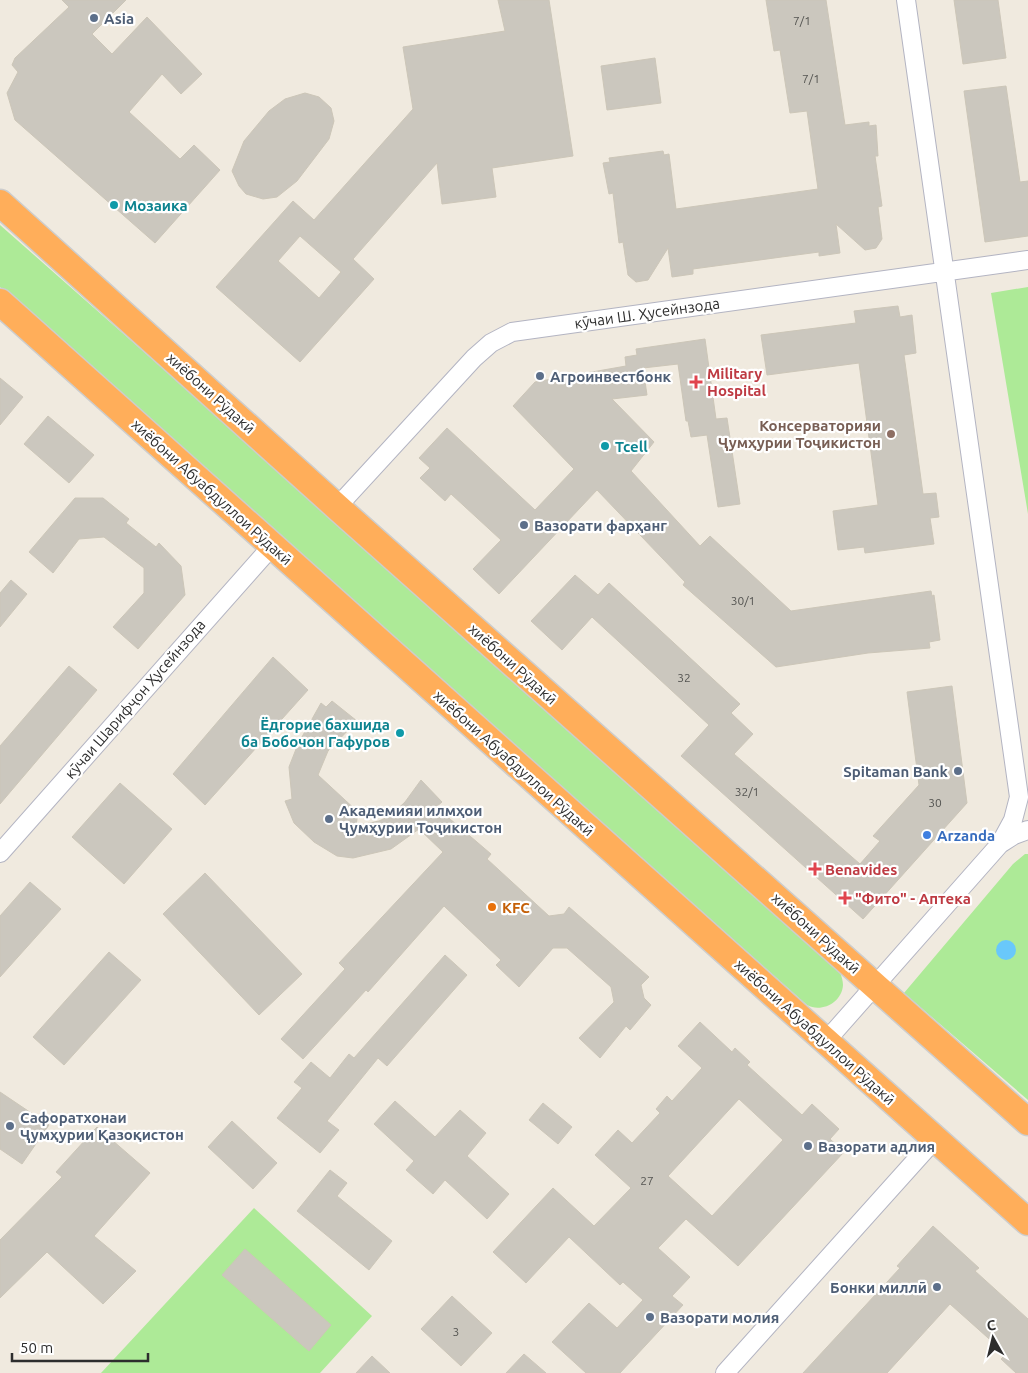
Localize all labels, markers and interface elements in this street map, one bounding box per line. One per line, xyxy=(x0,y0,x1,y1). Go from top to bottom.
place label: Asia xyxy=(104,10,134,27)
marker: Asia xyxy=(88,12,100,24)
house number: 7/1 xyxy=(793,14,811,27)
house number: 7/1 xyxy=(802,72,820,85)
place label: Мозаика xyxy=(124,197,188,214)
marker: Мозаика xyxy=(108,199,120,211)
street label: кӯчаи Ш. Ҳусейнзода xyxy=(573,294,721,332)
street label: хиёбони Рӯдакӣ xyxy=(163,349,259,437)
place label: Military Hospital xyxy=(707,365,767,399)
place label: Агроинвестбонк xyxy=(550,368,672,385)
marker: Агроинвестбонк xyxy=(534,370,546,382)
marker: Military Hospital xyxy=(689,375,703,389)
street label: хиёбони Абуабдуллои Рӯдакӣ xyxy=(128,416,296,568)
place label: Консерваторияи Ҷумҳурии Тоҷикистон xyxy=(718,417,881,451)
marker: Консерваторияи Ҷумҳурии Тоҷикистон xyxy=(885,428,897,440)
place label: Tcell xyxy=(615,438,648,455)
marker: Tcell xyxy=(599,440,611,452)
place label: Вазорати фарҳанг xyxy=(534,517,667,534)
marker: Вазорати фарҳанг xyxy=(518,519,530,531)
house number: 30/1 xyxy=(731,594,755,607)
street label: кӯчаи Шарифҷон Ҳусейнзода xyxy=(61,616,209,782)
street label: хиёбони Рӯдакӣ xyxy=(465,620,561,708)
house number: 32 xyxy=(677,671,691,684)
street label: хиёбони Абуабдуллои Рӯдакӣ xyxy=(430,687,598,839)
place label: Ёдгорие бахшида ба Бобочон Гафуров xyxy=(241,716,390,750)
marker: Ёдгорие бахшида ба Бобочон Гафуров xyxy=(394,727,406,739)
place label: Spitaman Bank xyxy=(843,763,949,780)
marker: Spitaman Bank xyxy=(952,765,964,777)
house number: 32/1 xyxy=(735,785,759,798)
house number: 30 xyxy=(928,796,942,809)
place label: Академияи илмҳои Ҷумҳурии Тоҷикистон xyxy=(339,802,502,836)
marker: Академияи илмҳои Ҷумҳурии Тоҷикистон xyxy=(323,813,335,825)
place label: Arzanda xyxy=(937,827,995,844)
marker: Arzanda xyxy=(921,829,933,841)
place label: Benavides xyxy=(825,861,897,878)
marker: Benavides xyxy=(809,863,821,875)
street label: хиёбони Рӯдакӣ xyxy=(768,889,864,977)
place label: "Фито" - Аптека xyxy=(855,890,971,907)
marker: "Фито" - Аптека xyxy=(839,892,851,904)
place label: KFC xyxy=(502,899,530,916)
marker: KFC xyxy=(486,901,498,913)
street label: хиёбони Абуабдуллои Рӯдакӣ xyxy=(731,956,899,1108)
place label: Сафоратхонаи Ҷумҳурии Қазоқистон xyxy=(20,1109,184,1143)
marker: Сафоратхонаи Ҷумҳурии Қазоқистон xyxy=(4,1120,16,1132)
place label: Вазорати адлия xyxy=(818,1138,935,1155)
marker: Вазорати адлия xyxy=(802,1140,814,1152)
house number: 27 xyxy=(640,1174,654,1187)
place label: Бонки миллӣ xyxy=(830,1279,927,1296)
marker: Бонки миллӣ xyxy=(931,1281,943,1293)
place label: Вазорати молия xyxy=(660,1309,779,1326)
marker: Вазорати молия xyxy=(644,1311,656,1323)
north arrow xyxy=(968,1313,1018,1363)
text: С xyxy=(986,1317,997,1334)
house number: 3 xyxy=(453,1325,459,1338)
scale bar xyxy=(12,1330,149,1362)
text: 50 m xyxy=(20,1339,53,1356)

